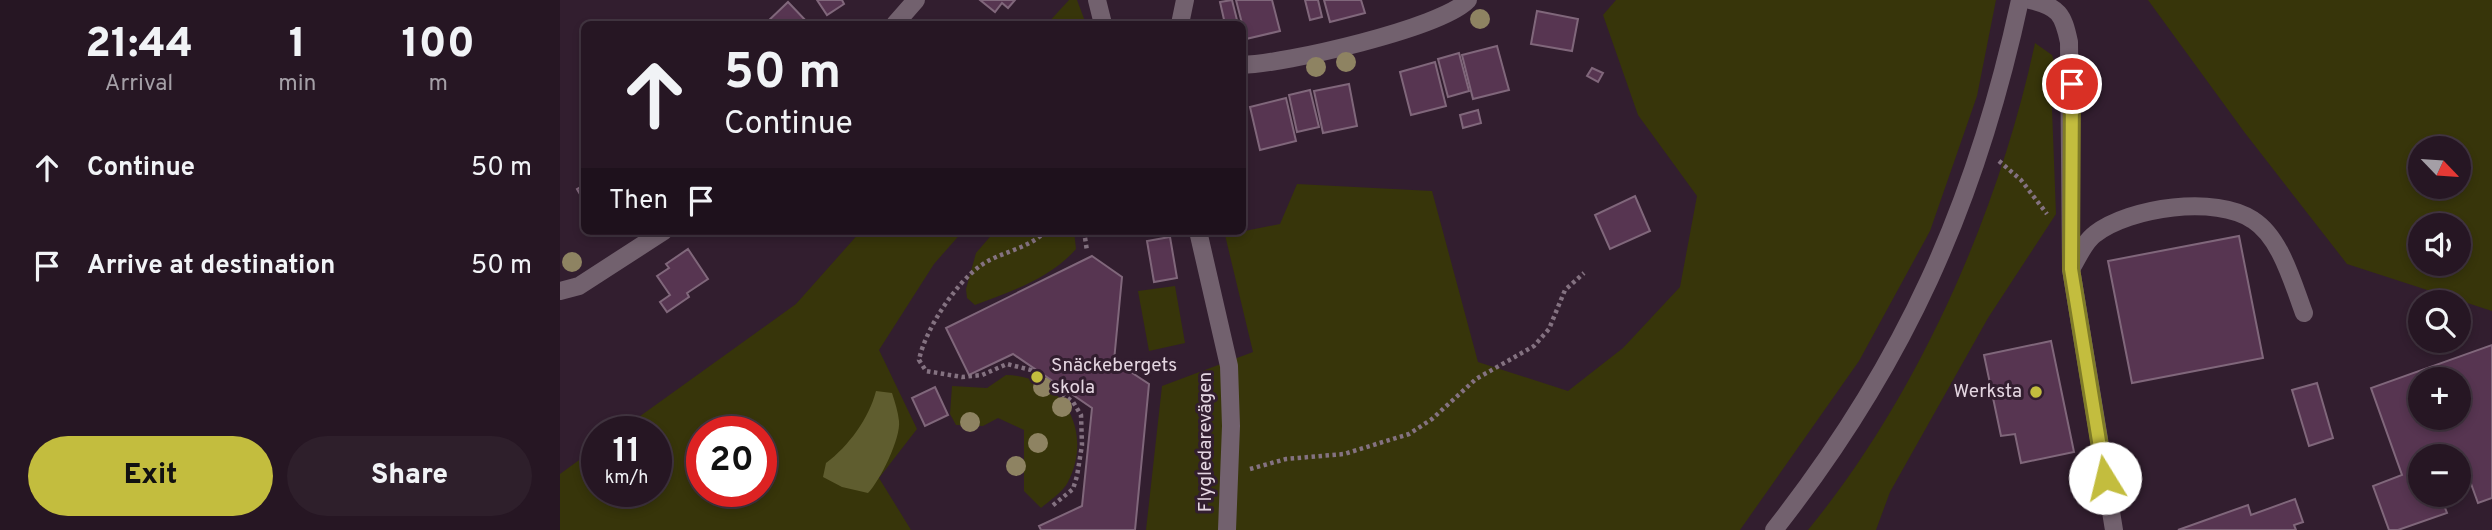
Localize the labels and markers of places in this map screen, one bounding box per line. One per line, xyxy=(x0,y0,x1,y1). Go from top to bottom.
pin xyxy=(2042,54,2102,114)
place label: Snäckebergets skola xyxy=(1051,354,1177,400)
marker: Snäckebergets skola xyxy=(1029,369,1045,385)
place label: Werksta xyxy=(1953,380,2022,404)
marker: Werksta xyxy=(2028,384,2044,400)

